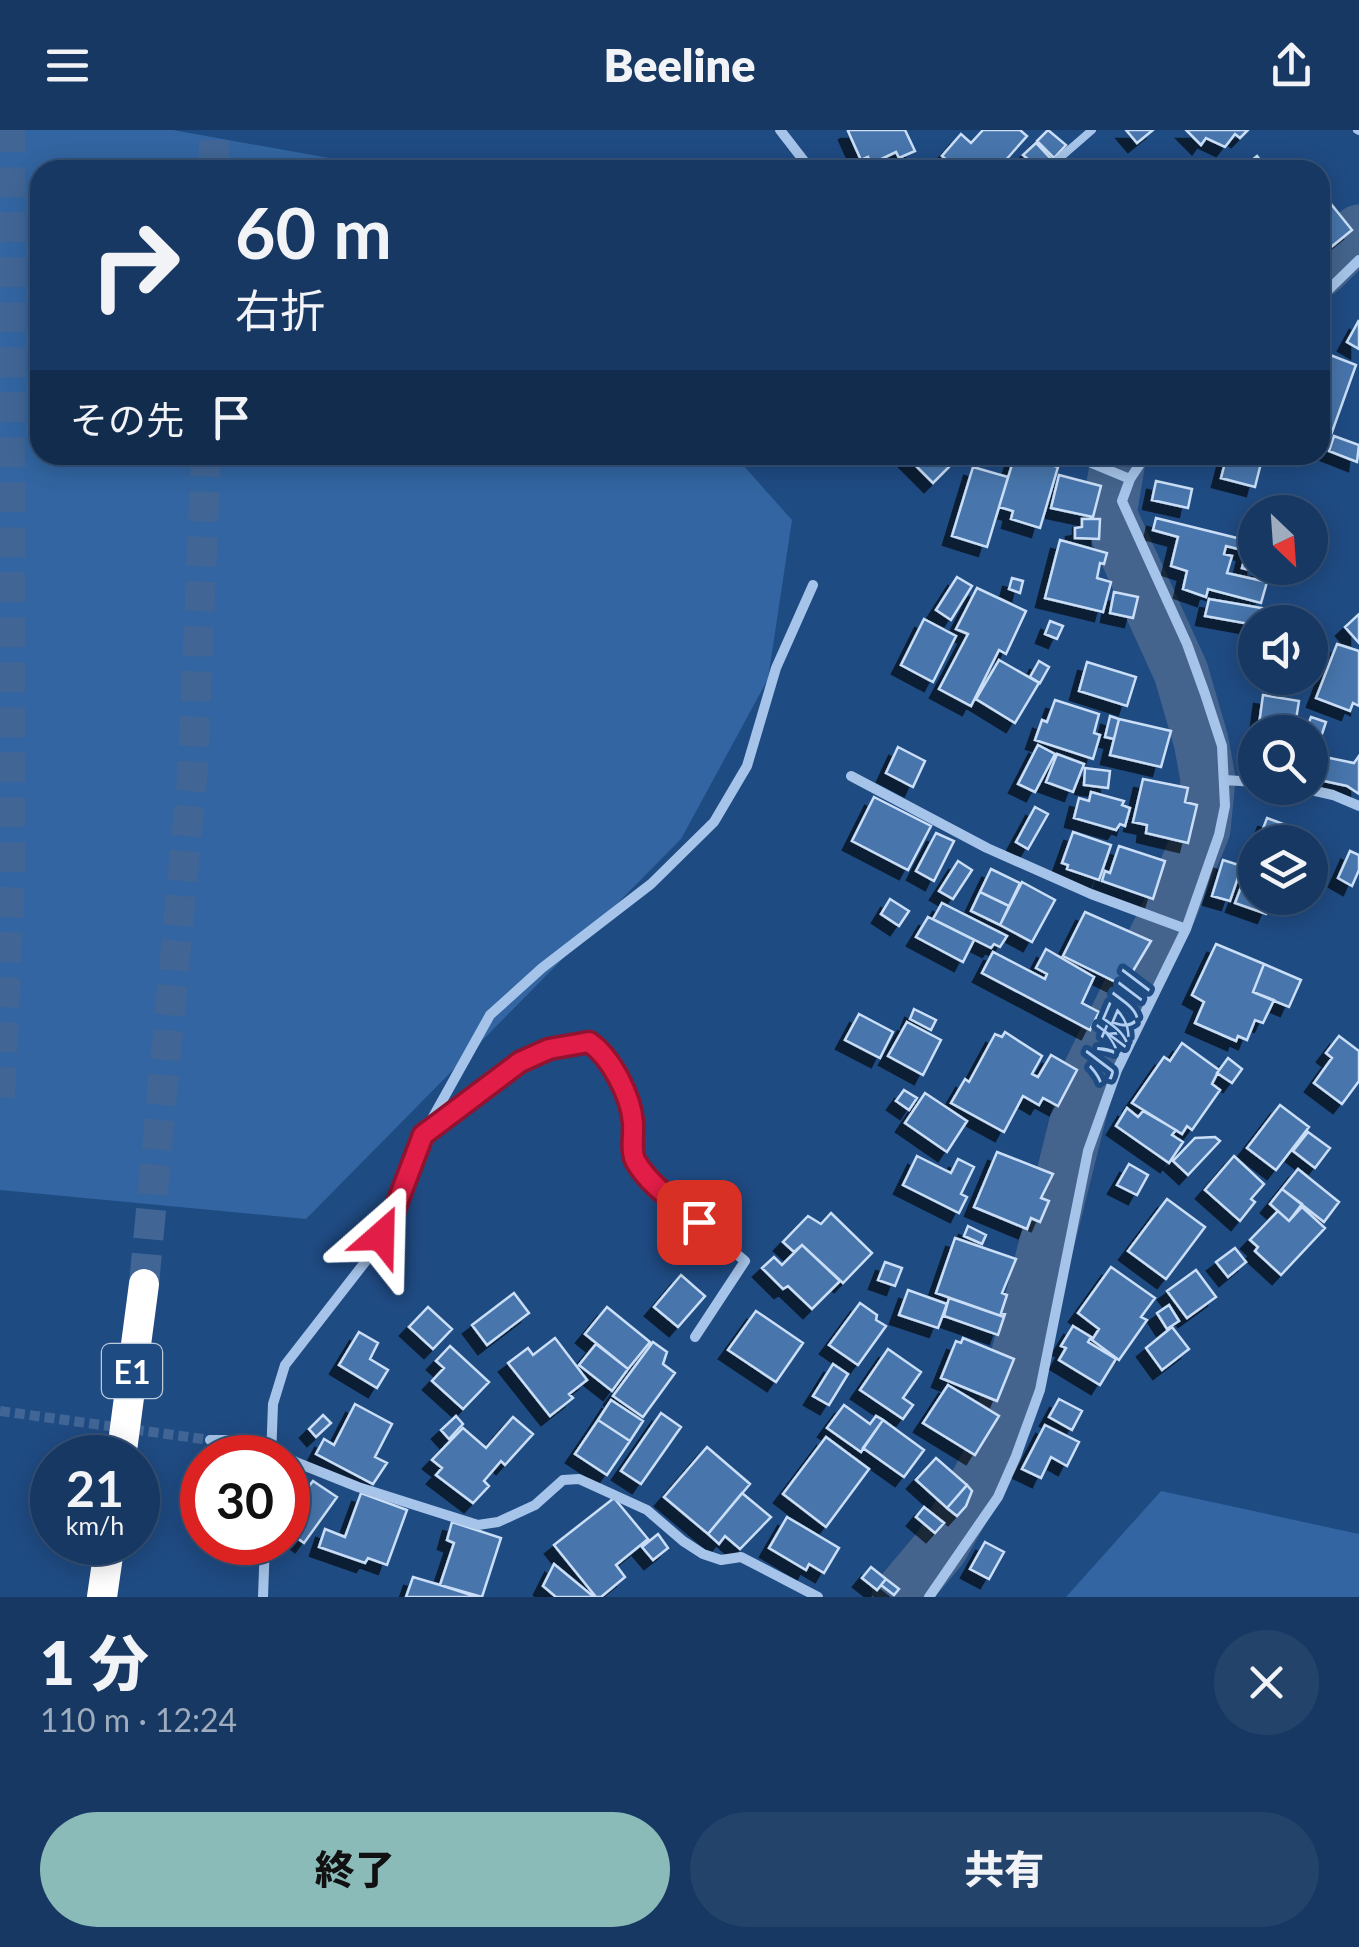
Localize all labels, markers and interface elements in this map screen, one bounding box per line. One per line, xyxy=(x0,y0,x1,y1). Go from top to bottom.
icon: menu xyxy=(40,38,95,93)
text: Beeline xyxy=(604,38,755,92)
icon: share xyxy=(1264,38,1319,93)
text: 60 m xyxy=(235,190,392,274)
icon: right xyxy=(70,200,200,330)
text: 右折 xyxy=(235,283,325,337)
icon: arrive xyxy=(204,390,259,445)
text: その先 xyxy=(70,396,184,442)
north arrow xyxy=(1238,495,1328,585)
map controls xyxy=(1238,495,1328,915)
button: sound xyxy=(1238,605,1328,695)
button: search xyxy=(1238,715,1328,805)
button: layers xyxy=(1238,825,1328,915)
water label: 小板川 xyxy=(1070,965,1158,1091)
pin xyxy=(657,1180,742,1265)
position arrow xyxy=(329,1184,433,1288)
icon: arrive xyxy=(672,1195,727,1250)
road number: E1 xyxy=(102,1344,162,1398)
speed limit sign: 30 xyxy=(180,1435,310,1565)
text: 21 xyxy=(66,1458,124,1518)
text: km/h xyxy=(66,1510,124,1540)
text: 1 分 xyxy=(40,1626,149,1698)
button: close xyxy=(1214,1630,1319,1735)
text: 110 m · 12:24 xyxy=(40,1700,237,1739)
button: 終了 xyxy=(40,1812,670,1927)
button: 共有 xyxy=(690,1812,1319,1927)

